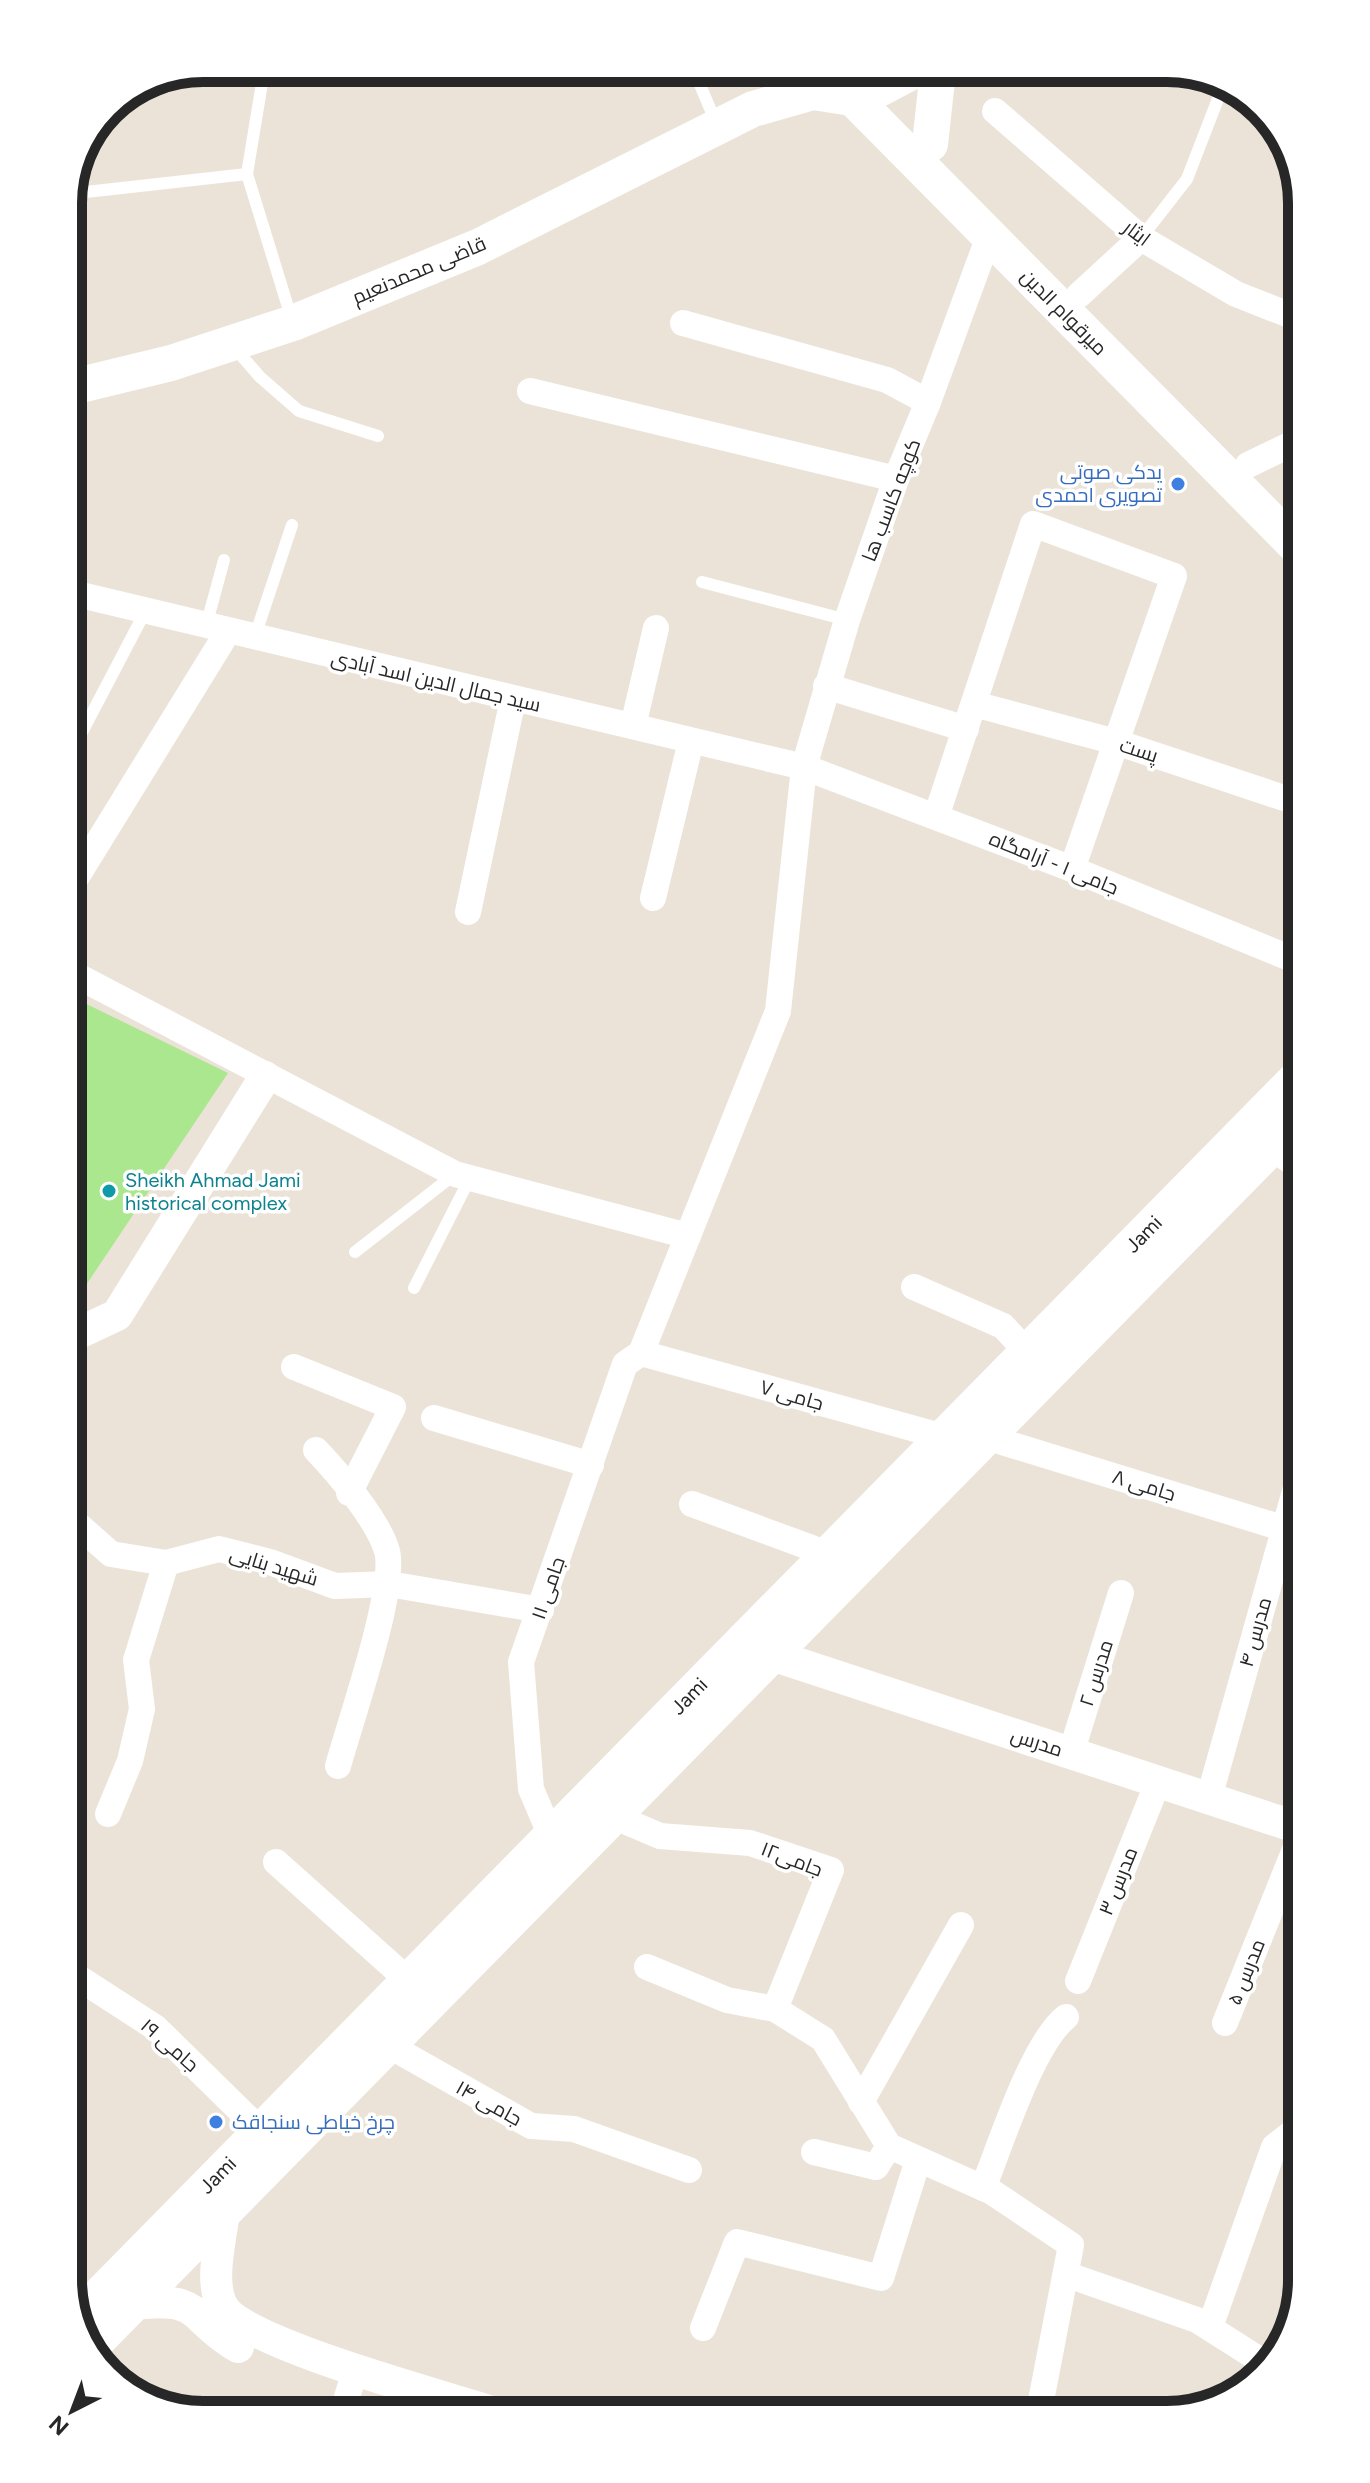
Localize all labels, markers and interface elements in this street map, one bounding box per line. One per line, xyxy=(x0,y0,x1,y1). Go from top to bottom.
street label: ایثار xyxy=(1118,214,1155,251)
street label: قاضی محمدنعیم xyxy=(348,231,490,311)
street label: میرقوام الدین xyxy=(1014,264,1112,362)
street label: کوچه کاسب ها xyxy=(857,435,926,565)
place label: یدکی صوتی تصویری احمدی xyxy=(1035,460,1163,508)
marker: یدکی صوتی تصویری احمدی xyxy=(1169,475,1187,493)
street label: سید جمال الدین اسد آبادی xyxy=(329,645,543,718)
street label: پست xyxy=(1116,733,1162,769)
street label: جامی ۱ - آرامگاه xyxy=(985,826,1122,901)
place label: Sheikh Ahmad Jami historical complex xyxy=(125,1168,301,1215)
marker: Sheikh Ahmad Jami historical complex xyxy=(100,1182,118,1200)
street label: Jami xyxy=(1120,1211,1167,1258)
street label: جامی ۷ xyxy=(757,1375,827,1416)
street label: جامی ۸ xyxy=(1109,1464,1179,1507)
street label: شهید بنایی xyxy=(226,1541,321,1592)
street label: جامی ۱۱ xyxy=(526,1553,571,1623)
street label: مدرس ۴ xyxy=(1234,1594,1277,1670)
street label: مدرس ۲ xyxy=(1074,1637,1119,1710)
street label: Jami xyxy=(666,1673,712,1719)
street label: مدرس xyxy=(1008,1722,1066,1763)
street label: جامی۱۲ xyxy=(757,1836,826,1883)
street label: مدرس ۳ xyxy=(1093,1843,1143,1919)
street label: مدرس ۵ xyxy=(1222,1936,1271,2009)
street label: جامی ۱۹ xyxy=(135,2013,204,2077)
street label: جامی ۱۴ xyxy=(451,2075,526,2132)
place label: چرخ خیاطی سنجاقک xyxy=(232,2110,395,2136)
marker: چرخ خیاطی سنجاقک xyxy=(207,2113,225,2131)
street label: Jami xyxy=(194,2152,241,2198)
north arrow xyxy=(32,2371,112,2451)
text: N xyxy=(44,2410,74,2441)

